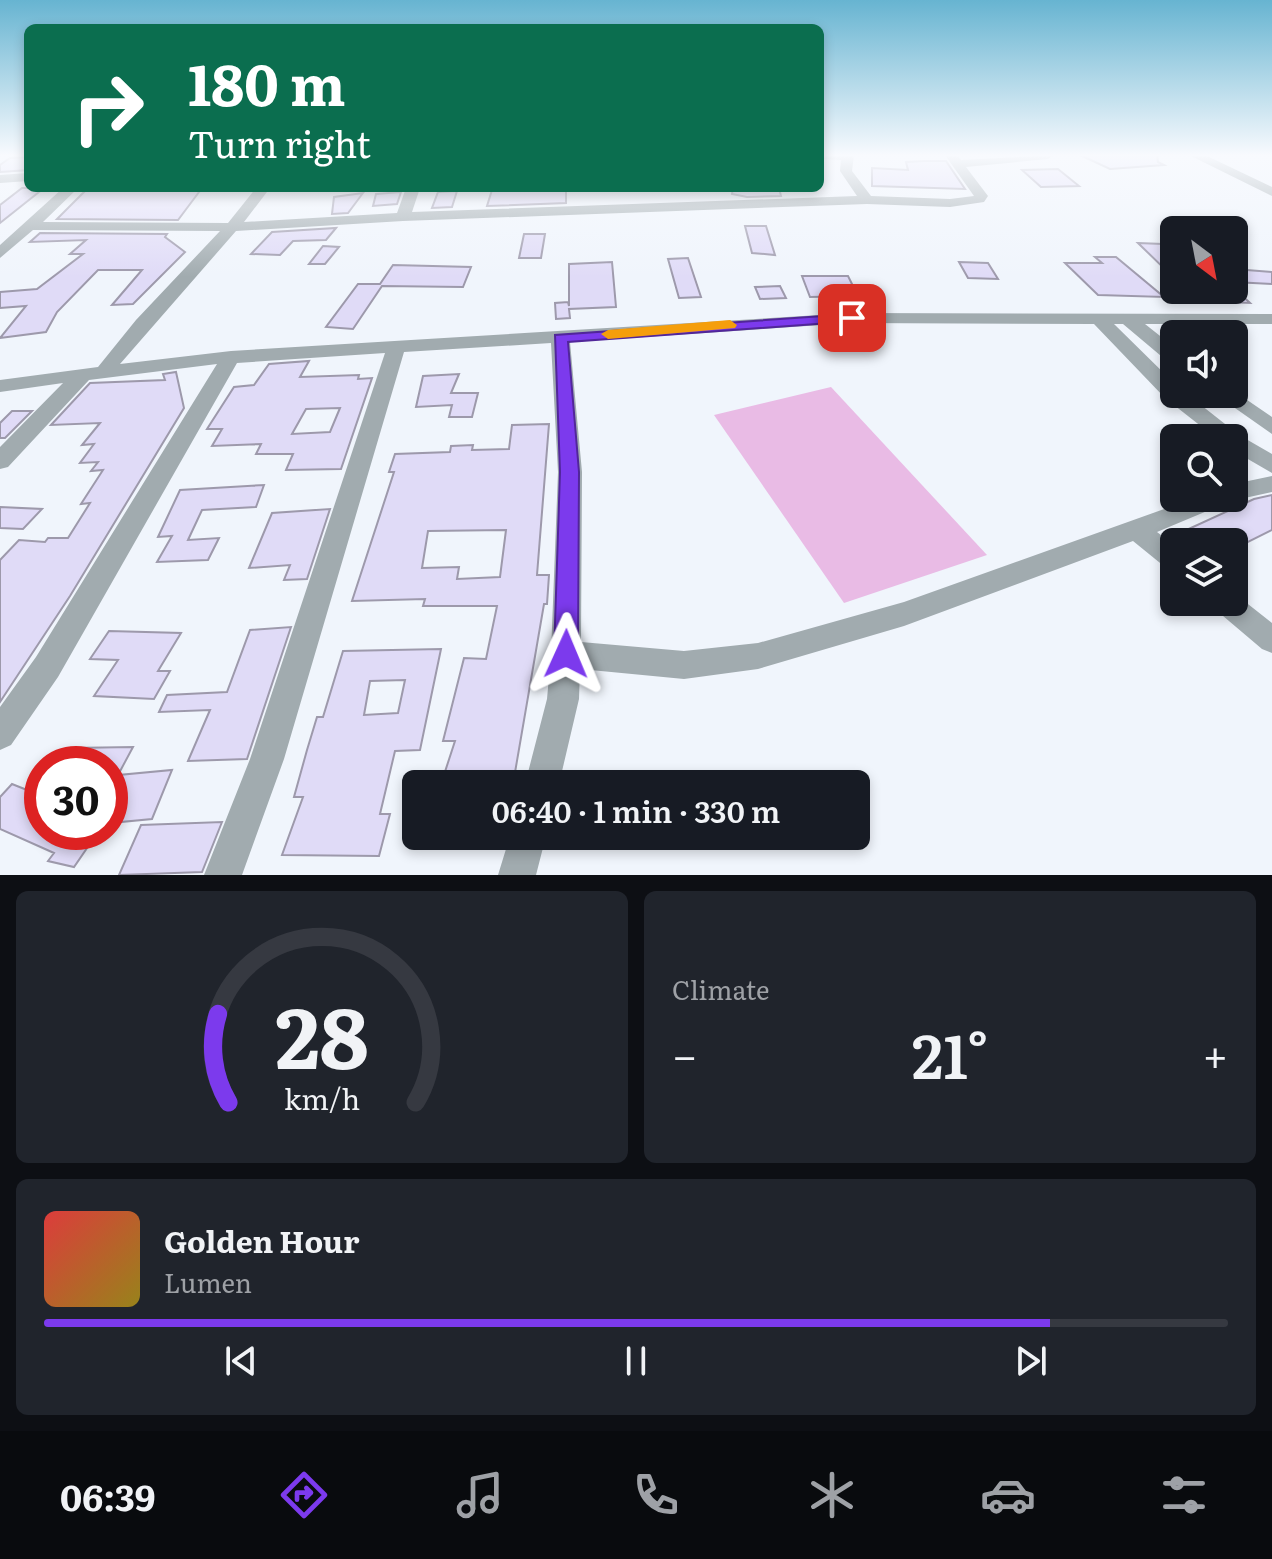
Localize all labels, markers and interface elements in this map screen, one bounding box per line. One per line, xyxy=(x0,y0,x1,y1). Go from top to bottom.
text: 180 m xyxy=(188,40,346,123)
icon: right xyxy=(56,56,160,160)
text: Turn right xyxy=(188,116,371,169)
north arrow xyxy=(1160,216,1248,304)
map controls xyxy=(1160,216,1248,616)
pin xyxy=(818,284,886,352)
icon: arrive xyxy=(830,296,874,340)
button: sound xyxy=(1160,320,1248,408)
button: search xyxy=(1160,424,1248,512)
button: layers xyxy=(1160,528,1248,616)
position arrow xyxy=(524,612,608,696)
speed limit sign: 30 xyxy=(24,746,128,850)
text: 06:40 · 1 min · 330 m xyxy=(492,788,780,832)
text: Climate xyxy=(672,969,770,1008)
text: 28 xyxy=(275,971,369,1095)
text: 21° xyxy=(912,1008,988,1097)
text: − xyxy=(672,1020,698,1086)
text: + xyxy=(1202,1020,1228,1086)
text: km/h xyxy=(284,1076,360,1119)
text: Golden Hour xyxy=(164,1218,359,1262)
text: Lumen xyxy=(164,1262,252,1301)
icon: previous xyxy=(219,1339,263,1383)
icon: pause xyxy=(614,1339,658,1383)
icon: next xyxy=(1009,1339,1053,1383)
icon: directions xyxy=(276,1467,332,1523)
icon: music xyxy=(452,1467,508,1523)
icon: phone xyxy=(628,1467,684,1523)
icon: climate xyxy=(804,1467,860,1523)
icon: car xyxy=(980,1467,1036,1523)
icon: filters xyxy=(1156,1467,1212,1523)
text: 06:39 xyxy=(60,1469,156,1522)

